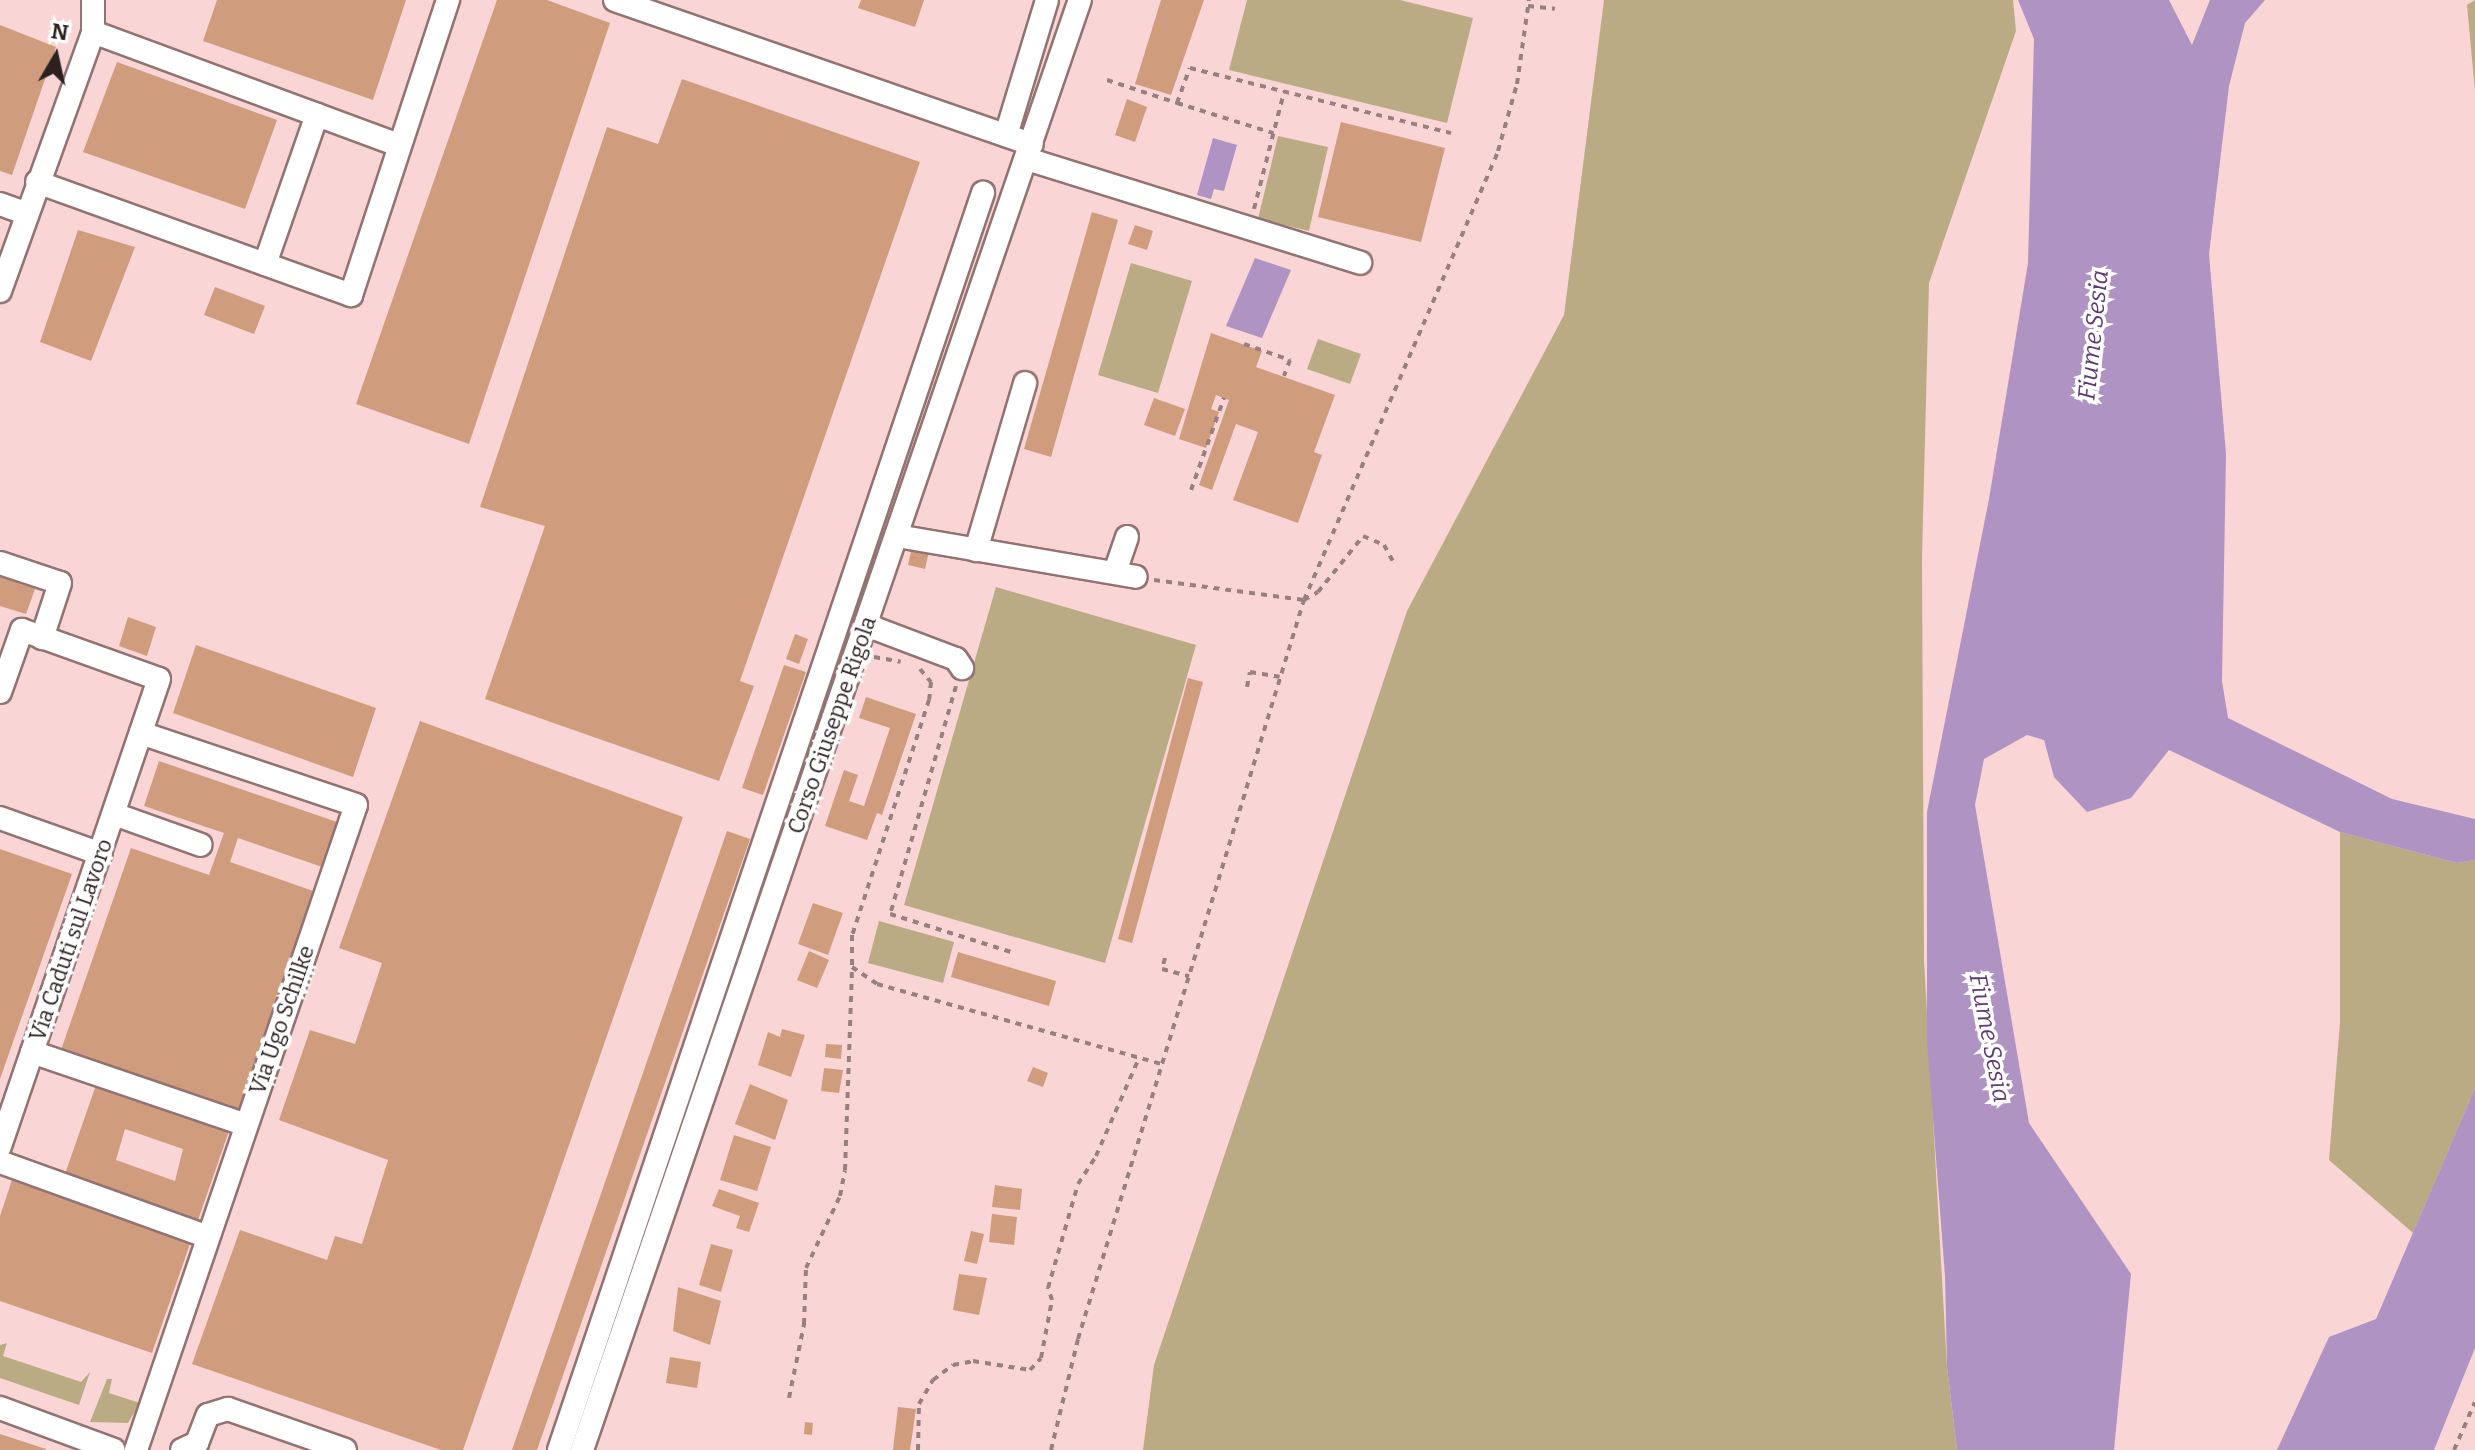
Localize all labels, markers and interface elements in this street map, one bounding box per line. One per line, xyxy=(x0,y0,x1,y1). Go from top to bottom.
north arrow xyxy=(16,16,96,96)
text: N xyxy=(49,17,70,46)
water label: Fiume Sesia xyxy=(2073,268,2115,402)
street label: Corso Giuseppe Rigola xyxy=(782,613,882,837)
street label: Via Caduti sul Lavoro xyxy=(24,835,118,1045)
street label: Via Ugo Schilke xyxy=(244,942,320,1098)
water label: Fiume Sesia xyxy=(1962,971,2016,1105)

